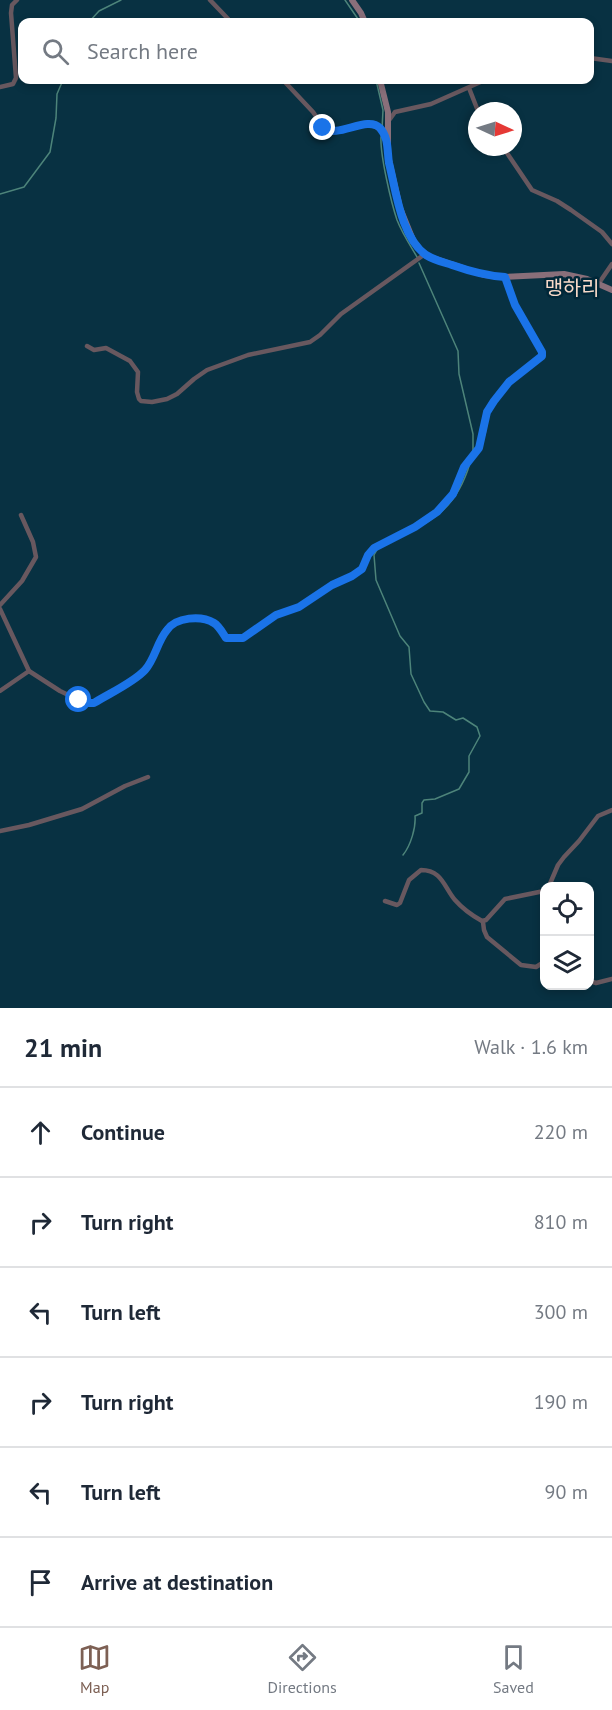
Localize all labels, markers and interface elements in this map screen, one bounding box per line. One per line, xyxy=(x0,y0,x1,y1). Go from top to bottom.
search box xyxy=(18,18,594,84)
icon: search xyxy=(39,35,72,68)
text: Search here xyxy=(87,37,198,65)
north arrow xyxy=(468,102,522,156)
route end xyxy=(309,114,335,140)
district label: 맹하리 xyxy=(544,275,600,301)
route start xyxy=(65,686,91,712)
map controls xyxy=(540,882,594,990)
button: locate xyxy=(540,882,594,936)
button: layers xyxy=(540,936,594,990)
text: 21 min xyxy=(24,1031,102,1064)
text: Walk · 1.6 km xyxy=(474,1034,588,1060)
icon: ahead xyxy=(24,1116,57,1149)
text: Continue xyxy=(81,1118,165,1146)
text: 220 m xyxy=(534,1119,588,1145)
icon: right xyxy=(24,1206,57,1239)
text: Turn right xyxy=(81,1208,173,1236)
text: 810 m xyxy=(534,1209,588,1235)
icon: left xyxy=(24,1296,57,1329)
text: Turn left xyxy=(81,1298,161,1326)
text: 300 m xyxy=(534,1299,588,1325)
icon: right xyxy=(24,1386,57,1419)
text: Turn right xyxy=(81,1388,173,1416)
text: 190 m xyxy=(534,1389,588,1415)
icon: left xyxy=(24,1476,57,1509)
text: Turn left xyxy=(81,1478,161,1506)
text: 90 m xyxy=(545,1479,588,1505)
icon: arrive xyxy=(24,1566,57,1599)
text: Arrive at destination xyxy=(81,1568,273,1596)
tab: Map xyxy=(78,1641,111,1697)
tab: Directions xyxy=(268,1641,337,1697)
tab: Saved xyxy=(493,1641,534,1697)

